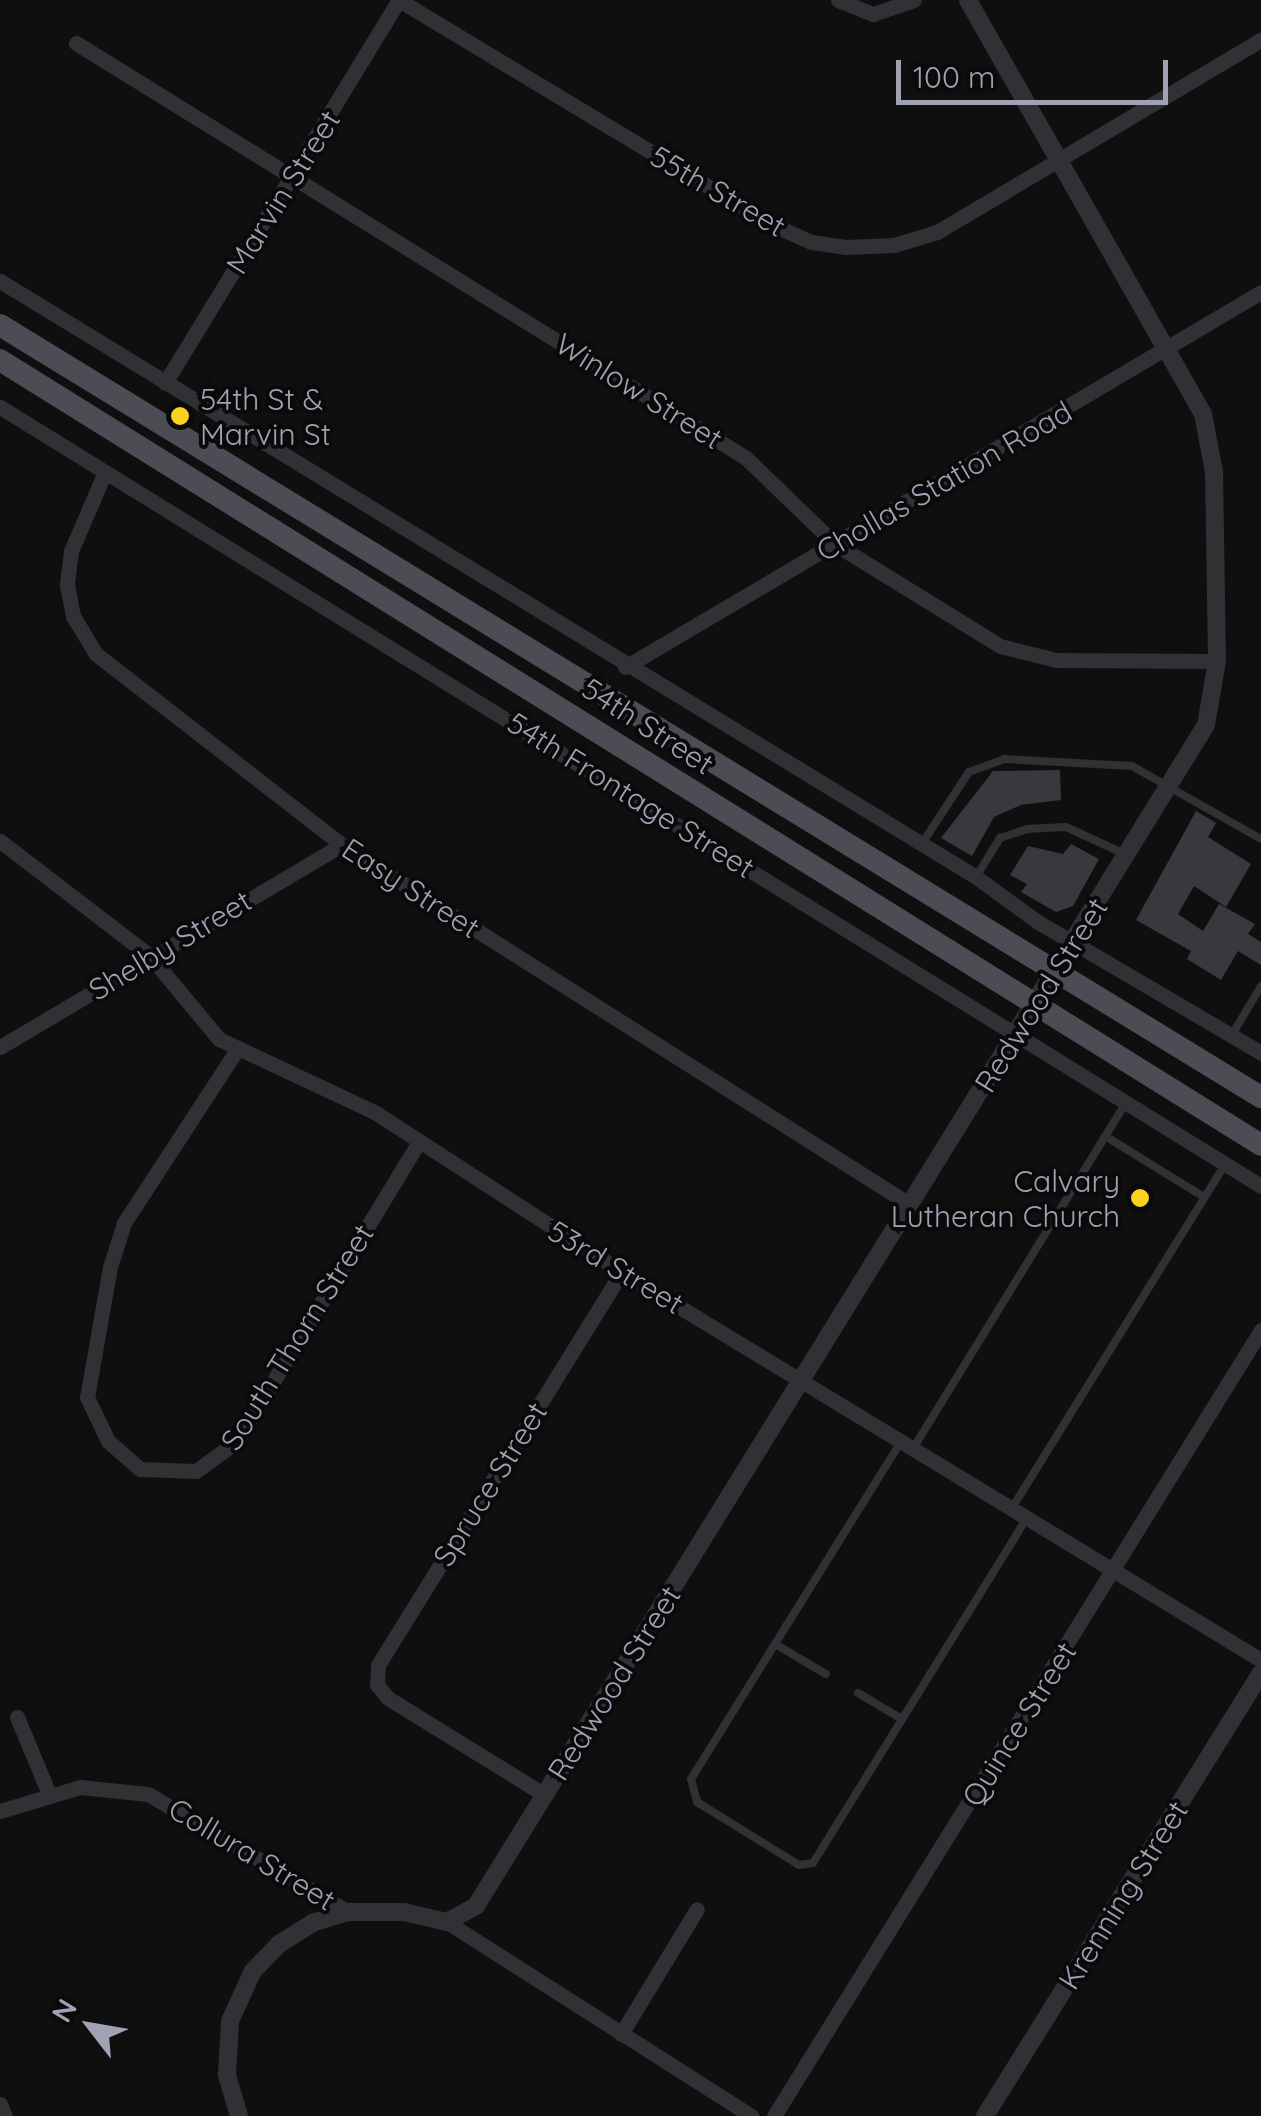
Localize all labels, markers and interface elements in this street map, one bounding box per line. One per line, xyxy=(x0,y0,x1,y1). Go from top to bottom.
scale bar xyxy=(901,40,1174,102)
text: 100 m xyxy=(913,58,995,96)
street label: Marvin Street xyxy=(218,104,348,280)
street label: 55th Street xyxy=(644,138,792,244)
street label: Winlow Street xyxy=(549,325,729,457)
place label: 54th St & Marvin St xyxy=(200,381,331,452)
street label: Chollas Station Road xyxy=(810,393,1078,569)
marker: 54th St & Marvin St xyxy=(169,405,191,427)
street label: 54th Street xyxy=(575,670,721,782)
street label: 54th Frontage Street xyxy=(501,704,761,886)
street label: Easy Street xyxy=(336,830,486,946)
street label: Shelby Street xyxy=(82,882,258,1008)
street label: Redwood Street xyxy=(967,891,1115,1099)
place label: Calvary Lutheran Church xyxy=(891,1163,1120,1234)
marker: Calvary Lutheran Church xyxy=(1129,1187,1151,1209)
street label: 53rd Street xyxy=(542,1213,690,1321)
street label: South Thorn Street xyxy=(213,1217,381,1457)
street label: Spruce Street xyxy=(425,1395,555,1573)
street label: Redwood Street xyxy=(540,1579,688,1787)
street label: Quince Street xyxy=(954,1635,1084,1813)
street label: Collura Street xyxy=(162,1790,342,1918)
street label: Krenning Street xyxy=(1051,1794,1195,1996)
north arrow xyxy=(40,1976,140,2076)
text: N xyxy=(44,1992,84,2028)

